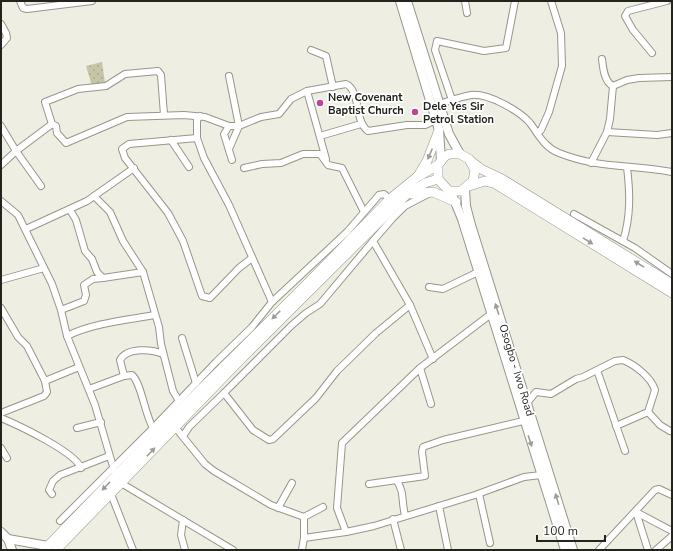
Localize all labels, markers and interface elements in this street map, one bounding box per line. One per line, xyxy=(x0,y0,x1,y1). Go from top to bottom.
place label: New Covenant Baptist Church xyxy=(328,90,404,118)
marker: New Covenant Baptist Church xyxy=(315,98,325,108)
place label: Dele Yes Sir Petrol Station xyxy=(423,99,494,127)
marker: Dele Yes Sir Petrol Station xyxy=(410,107,420,117)
one-way arrow xyxy=(426,149,432,161)
one-way arrow xyxy=(582,238,594,245)
one-way arrow xyxy=(633,260,645,267)
one-way arrow xyxy=(494,302,500,314)
one-way arrow xyxy=(271,310,281,319)
street label: Osogbo - Iwo Road xyxy=(495,322,538,418)
one-way arrow xyxy=(527,435,533,447)
one-way arrow xyxy=(147,447,156,457)
one-way arrow xyxy=(101,481,111,491)
one-way arrow xyxy=(554,493,560,505)
scale bar xyxy=(537,517,605,543)
text: 100 m xyxy=(543,523,578,539)

